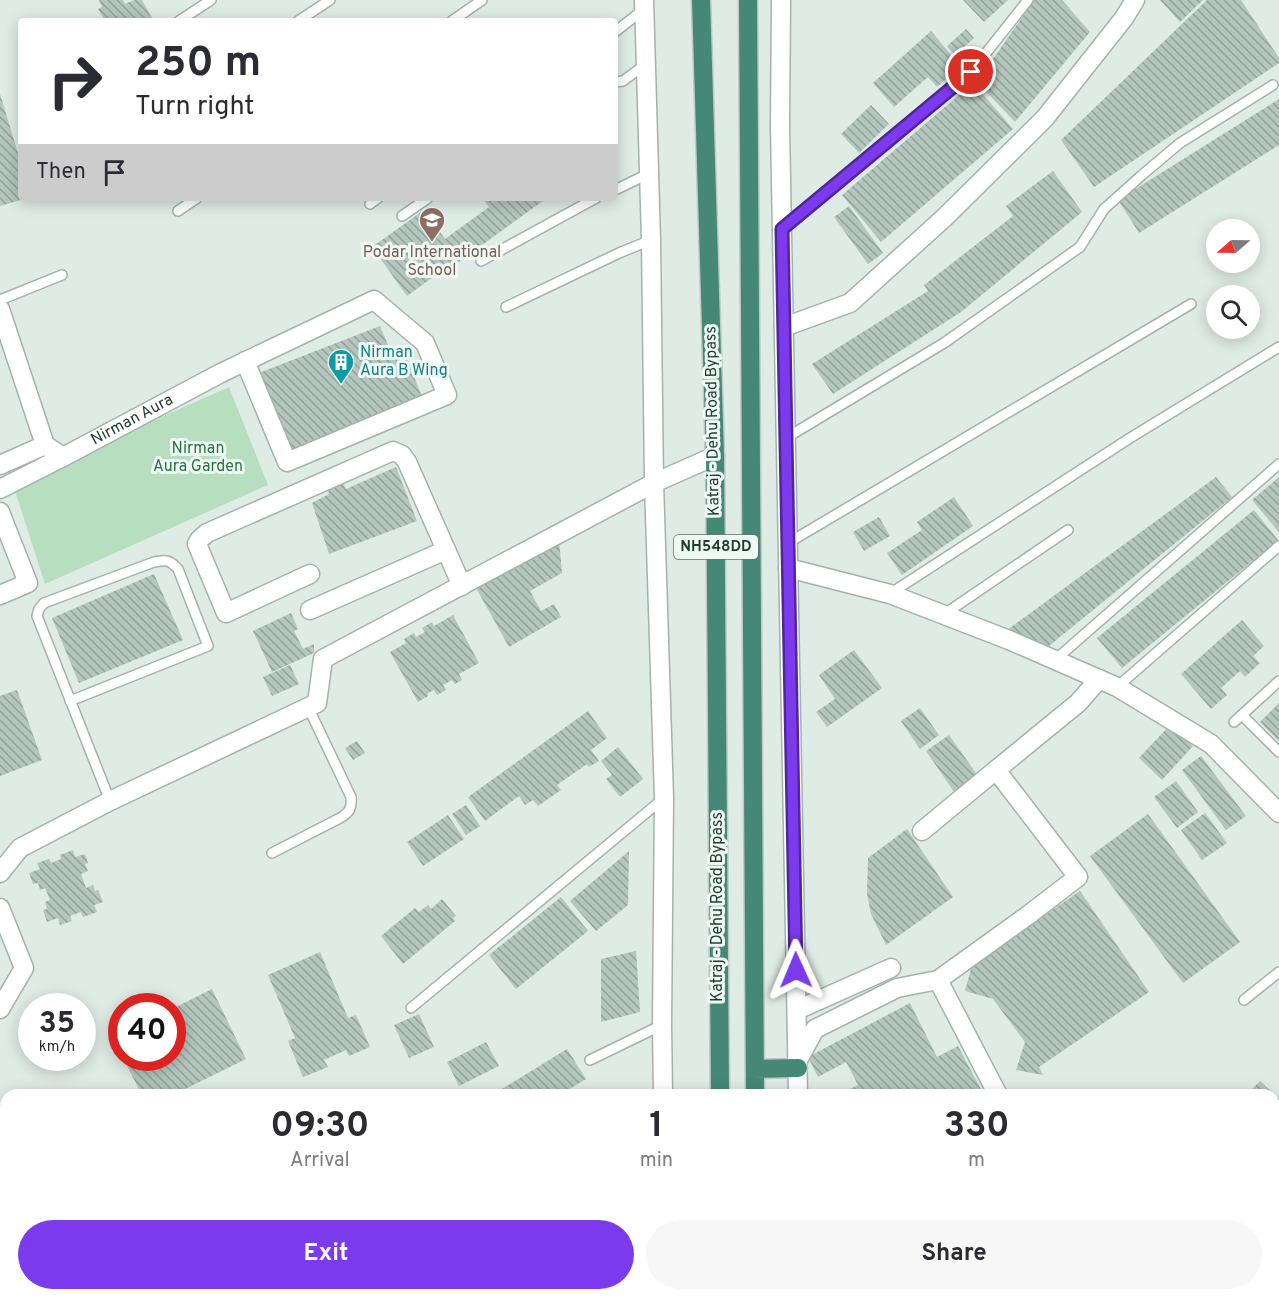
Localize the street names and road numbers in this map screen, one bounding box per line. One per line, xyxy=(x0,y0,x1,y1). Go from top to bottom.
street label: Katraj - Dehu Road Bypass xyxy=(701,326,725,516)
street label: Nirman Aura xyxy=(88,390,177,450)
road number: NH548DD xyxy=(674,535,758,559)
street label: Katraj - Dehu Road Bypass xyxy=(708,812,728,1002)

